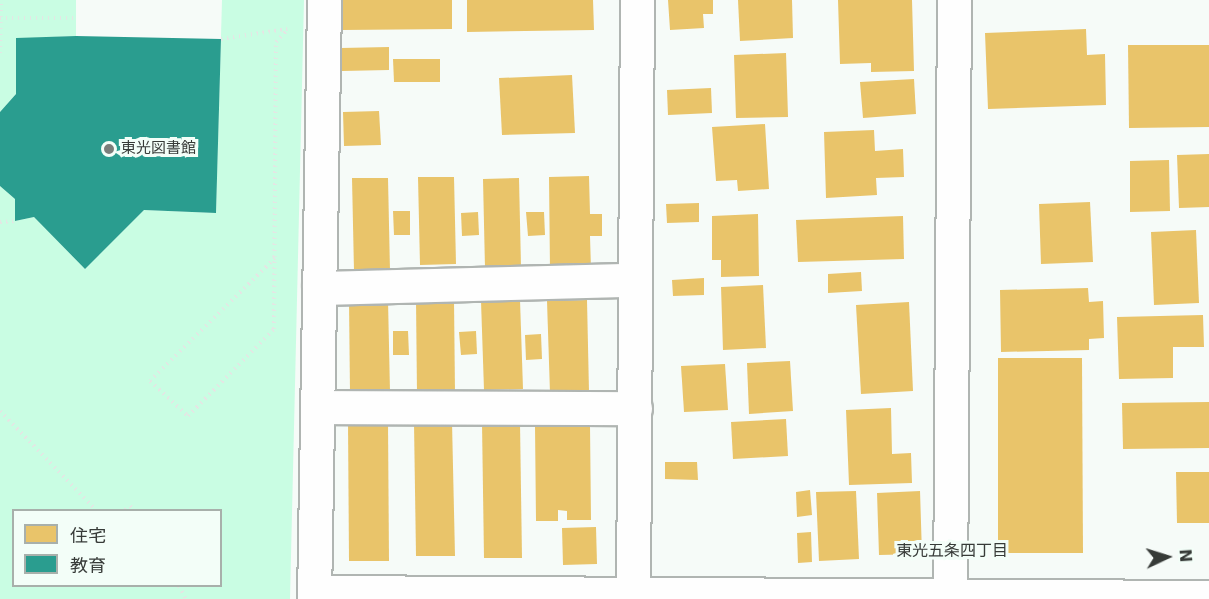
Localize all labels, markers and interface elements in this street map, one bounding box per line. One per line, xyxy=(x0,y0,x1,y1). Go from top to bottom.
place label: 東光図書館 xyxy=(121,140,196,158)
marker: 東光図書館 xyxy=(102,142,116,156)
legend xyxy=(12,509,222,587)
text: 住宅 xyxy=(70,525,106,546)
north arrow xyxy=(1137,527,1197,587)
district label: 東光五条四丁目 xyxy=(896,541,1008,561)
text: N xyxy=(1176,548,1195,563)
text: 教育 xyxy=(70,555,106,576)

